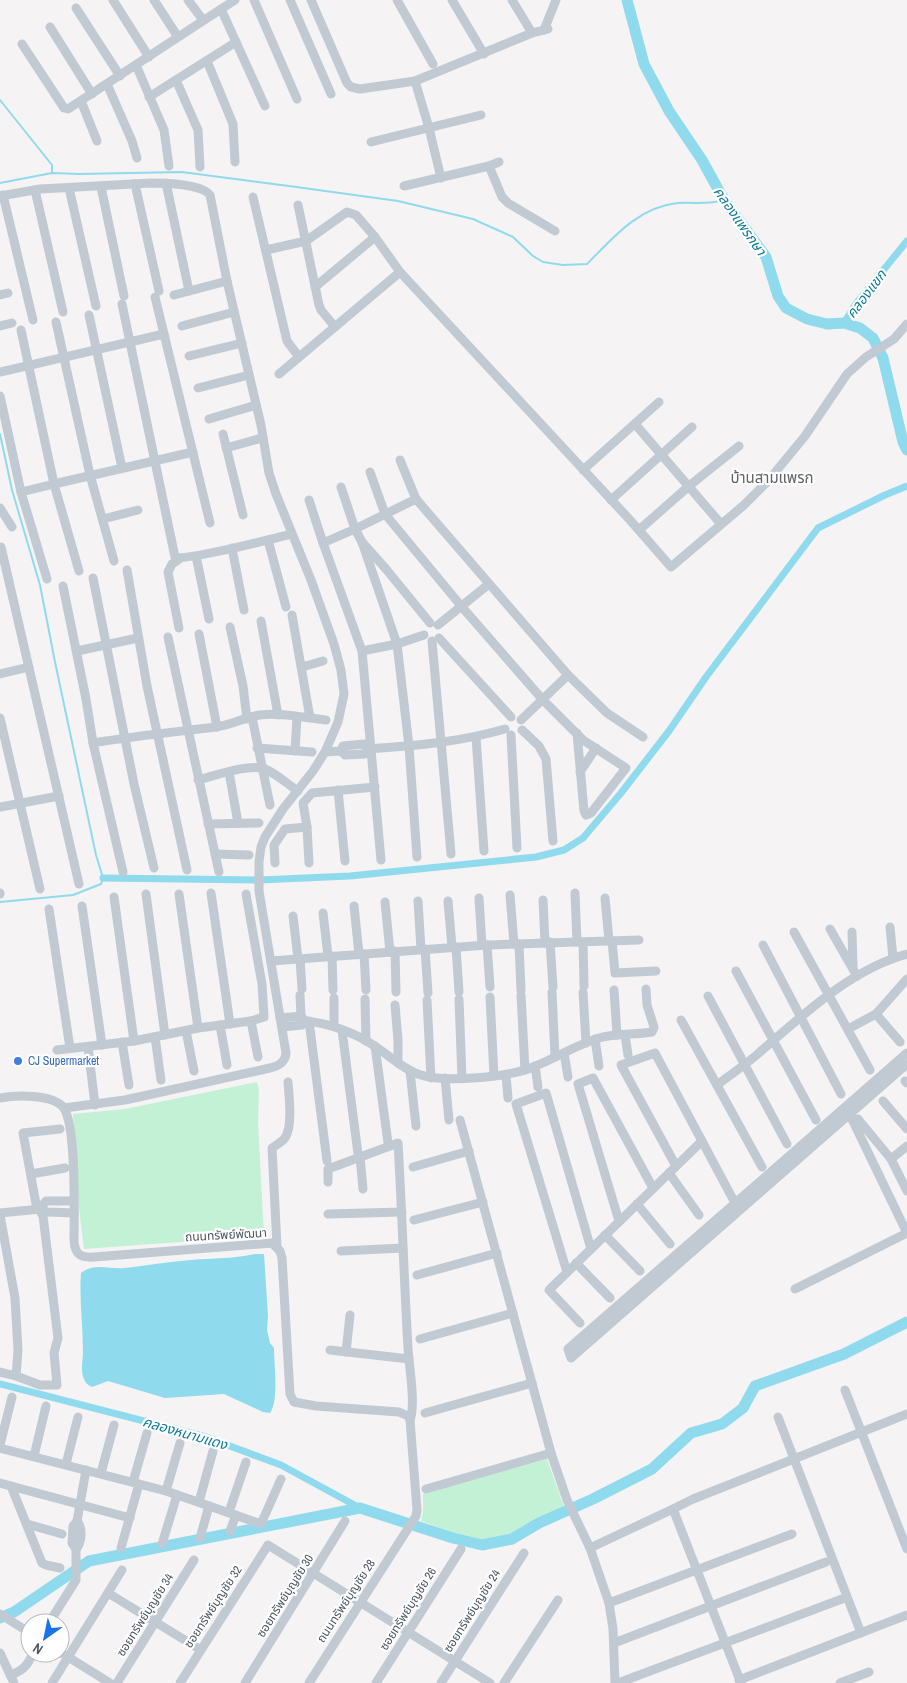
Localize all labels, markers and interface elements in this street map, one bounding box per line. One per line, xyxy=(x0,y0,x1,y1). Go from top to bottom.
water label: คลองแพรกษา xyxy=(710,183,771,260)
water label: คลองแขก xyxy=(842,266,890,322)
district label: บ้านสามแพรก xyxy=(730,467,814,488)
place label: CJ Supermarket xyxy=(28,1053,99,1069)
marker: CJ Supermarket xyxy=(12,1055,24,1067)
street label: ถนนทรัพย์พัฒนา xyxy=(185,1225,267,1245)
water label: คลองหนามแดง xyxy=(141,1412,231,1454)
street label: ซอยทรัพย์บุญชัย 30 xyxy=(253,1552,317,1640)
street label: ถนนทรัพย์บุญชัย 28 xyxy=(313,1556,379,1646)
street label: ซอยทรัพย์บุญชัย 32 xyxy=(180,1563,246,1651)
street label: ซอยทรัพย์บุญชัย 26 xyxy=(376,1565,440,1653)
street label: ซอยทรัพย์บุญชัย 24 xyxy=(440,1566,504,1655)
street label: ซอยทรัพย์บุญชัย 34 xyxy=(113,1570,177,1659)
north arrow xyxy=(20,1613,70,1663)
text: N xyxy=(30,1639,46,1659)

